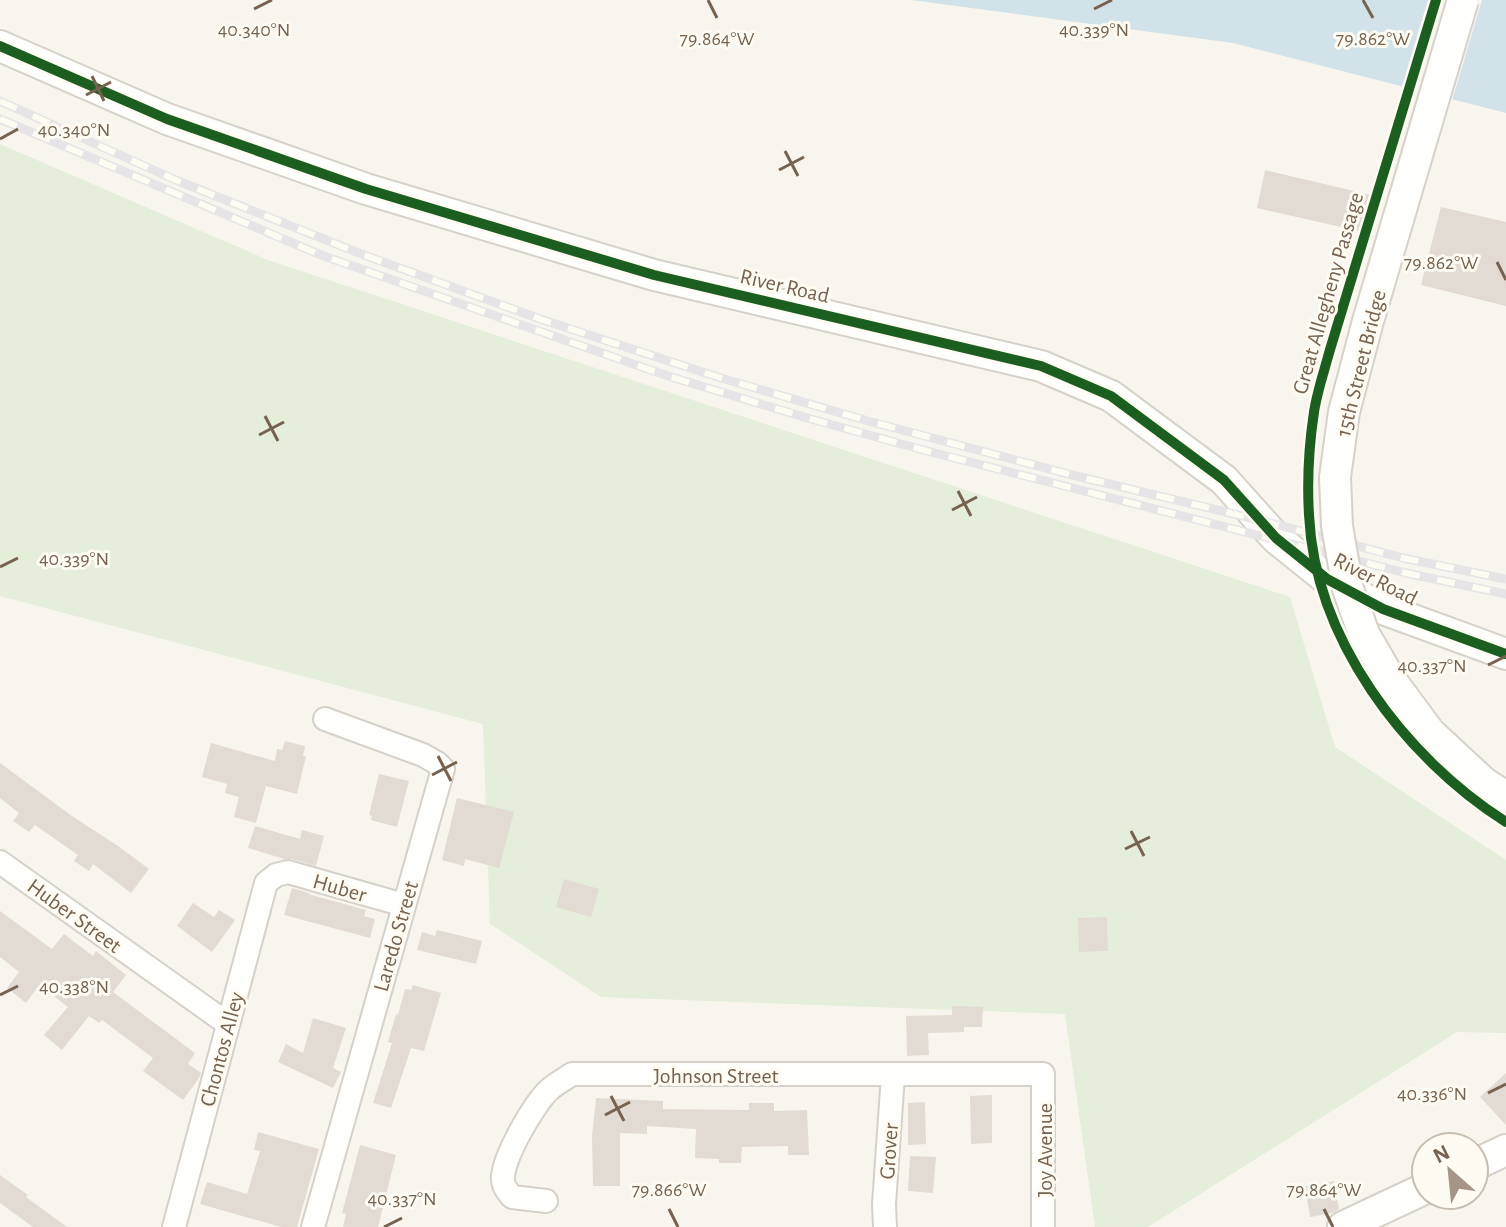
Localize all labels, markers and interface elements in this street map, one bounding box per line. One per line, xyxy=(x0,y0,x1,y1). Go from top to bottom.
text: 40.340°N xyxy=(218,20,290,40)
text: 40.339°N xyxy=(1059,20,1129,40)
text: 79.864°W xyxy=(680,29,755,49)
text: 79.862°W xyxy=(1336,29,1410,49)
text: 40.340°N xyxy=(38,120,110,140)
street label: Great Allegheny Passage xyxy=(1289,190,1367,397)
text: 79.862°W xyxy=(1404,253,1478,273)
street label: River Road xyxy=(738,265,832,307)
street label: 15th Street Bridge xyxy=(1332,288,1390,439)
street label: River Road xyxy=(1330,548,1421,609)
text: 40.339°N xyxy=(39,549,109,569)
text: 40.337°N xyxy=(1397,656,1467,676)
street label: Huber xyxy=(310,870,369,906)
street label: Huber Street xyxy=(23,875,125,957)
street label: Laredo Street xyxy=(370,878,422,994)
text: 40.338°N xyxy=(39,977,109,997)
street label: Chontos Alley xyxy=(196,989,248,1109)
street label: Johnson Street xyxy=(653,1065,779,1087)
text: 40.336°N xyxy=(1397,1084,1467,1104)
street label: Joy Avenue xyxy=(1034,1103,1056,1197)
street label: Grover xyxy=(876,1122,902,1180)
north arrow xyxy=(1410,1131,1490,1211)
text: N xyxy=(1430,1141,1453,1167)
text: 79.866°W xyxy=(632,1180,706,1200)
text: 79.864°W xyxy=(1287,1180,1362,1200)
text: 40.337°N xyxy=(367,1189,437,1209)

